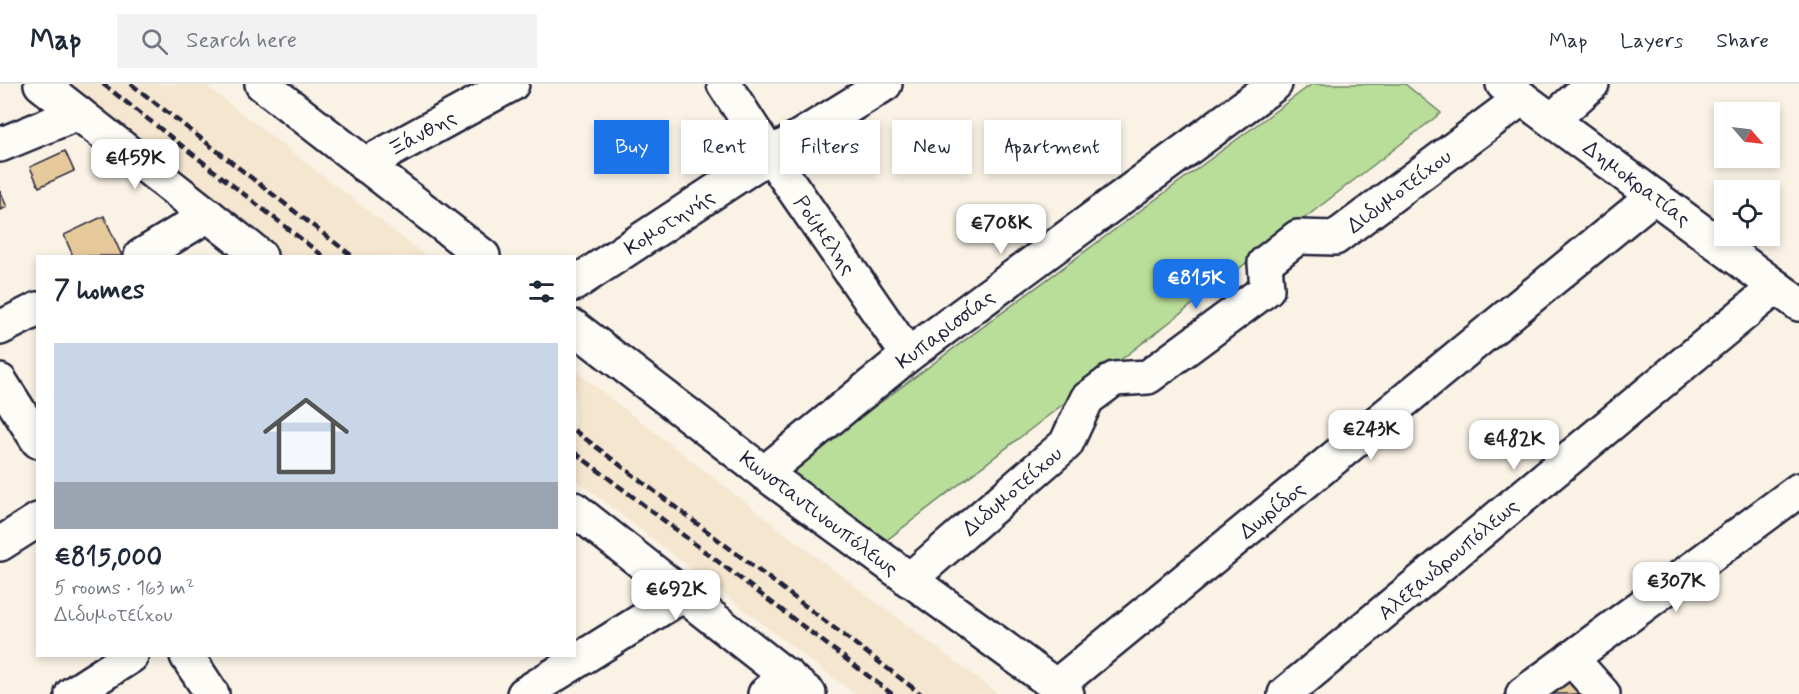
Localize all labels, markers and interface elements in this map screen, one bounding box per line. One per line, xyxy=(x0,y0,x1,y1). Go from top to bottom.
search box xyxy=(117,14,537,68)
text: Map xyxy=(30,23,81,60)
icon: search xyxy=(138,25,171,58)
text: Search here xyxy=(186,27,297,55)
text: Map xyxy=(1549,27,1587,55)
text: Layers xyxy=(1620,27,1683,55)
text: Share xyxy=(1716,27,1769,55)
north arrow xyxy=(1714,102,1780,168)
map controls xyxy=(1714,102,1780,246)
street label: Ξάνθης xyxy=(384,104,461,164)
chip: Buy xyxy=(594,120,669,174)
chip: Rent xyxy=(681,120,768,174)
chip: Filters xyxy=(780,120,880,174)
chip: New xyxy=(892,120,972,174)
chip: Apartment xyxy=(984,120,1121,174)
street label: Δημοκρατίας xyxy=(1577,134,1696,233)
pin: €459K xyxy=(93,139,177,190)
street label: Διδυμοτείχου xyxy=(1342,143,1458,240)
text: €459K xyxy=(105,145,165,172)
button: locate xyxy=(1714,180,1780,246)
street label: Κομοτηνής xyxy=(619,183,720,262)
street label: Ρούμελης xyxy=(787,191,862,281)
pin: €708K xyxy=(959,204,1043,255)
text: €708K xyxy=(970,210,1032,237)
pin: €815K xyxy=(1154,259,1238,310)
text: €815K xyxy=(1167,265,1225,292)
text: 7 homes xyxy=(54,274,145,308)
icon: filters xyxy=(525,275,558,308)
street label: Κυπαρισσίας xyxy=(890,283,1001,376)
icon: home xyxy=(252,382,360,490)
pin: €243K xyxy=(1329,410,1413,461)
text: €243K xyxy=(1342,416,1400,443)
pin: €482K xyxy=(1472,420,1556,471)
text: €482K xyxy=(1483,426,1545,453)
street label: Διδυμοτείχου xyxy=(957,440,1069,543)
street label: Κωνσταντινουπόλεως xyxy=(733,445,904,583)
street label: Δωρίδος xyxy=(1234,476,1312,546)
street label: Αλεξανδρουπόλεως xyxy=(1372,493,1525,627)
text: €815,000 xyxy=(54,541,162,575)
pin: €307K xyxy=(1634,562,1718,613)
text: €307K xyxy=(1647,568,1705,595)
pin: €692K xyxy=(634,570,718,621)
text: 5 rooms · 163 m² xyxy=(54,575,194,602)
text: €692K xyxy=(645,576,707,603)
text: Διδυμοτείχου xyxy=(54,602,172,629)

